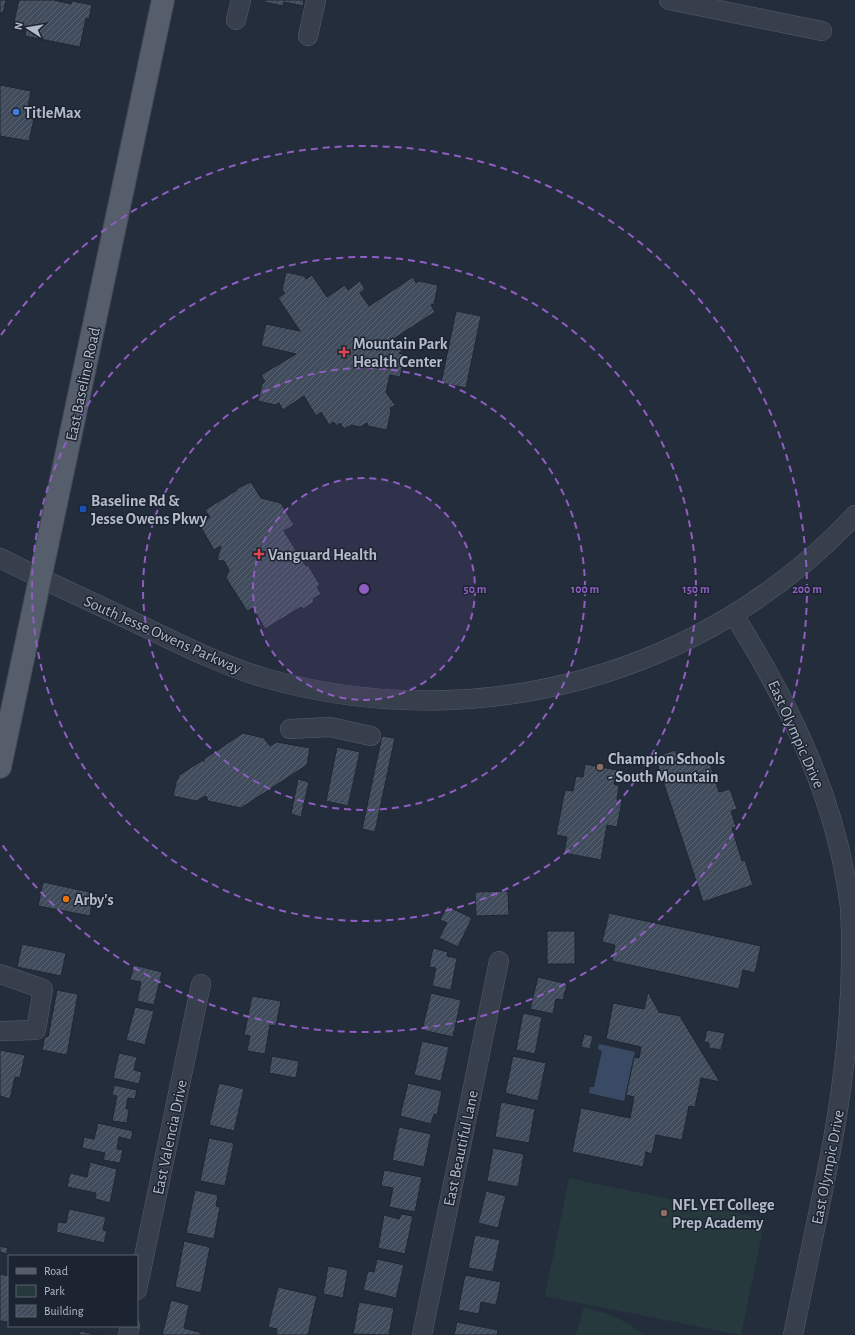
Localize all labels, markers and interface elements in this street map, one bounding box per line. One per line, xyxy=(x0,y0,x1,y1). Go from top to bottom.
north arrow xyxy=(8,8,48,48)
text: N xyxy=(13,21,25,31)
place label: TitleMax xyxy=(24,105,82,121)
marker: TitleMax xyxy=(11,107,21,117)
street label: East Baseline Road xyxy=(63,326,103,442)
place label: Mountain Park Health Center xyxy=(353,336,448,370)
marker: Mountain Park Health Center xyxy=(338,346,350,358)
place label: Baseline Rd & Jesse Owens Pkwy xyxy=(91,493,208,528)
marker: Baseline Rd & Jesse Owens Pkwy xyxy=(78,504,88,514)
place label: Vanguard Health xyxy=(268,547,377,563)
marker: Vanguard Health xyxy=(253,548,265,560)
centre of rings xyxy=(357,582,371,596)
text: 50 m xyxy=(464,583,487,595)
text: 100 m xyxy=(571,583,599,595)
text: 150 m xyxy=(682,583,710,595)
text: 200 m xyxy=(792,583,822,595)
street label: South Jesse Owens Parkway xyxy=(81,593,244,678)
street label: East Olympic Drive xyxy=(764,678,827,791)
place label: Champion Schools - South Mountain xyxy=(608,751,725,785)
marker: Champion Schools - South Mountain xyxy=(595,762,605,772)
place label: Arby's xyxy=(74,892,114,909)
marker: Arby's xyxy=(61,894,71,904)
street label: East Valencia Drive xyxy=(150,1078,190,1196)
street label: East Beautiful Lane xyxy=(441,1089,481,1208)
street label: East Olympic Drive xyxy=(809,1109,848,1226)
place label: NFL YET College Prep Academy xyxy=(672,1197,775,1232)
marker: NFL YET College Prep Academy xyxy=(659,1208,669,1218)
legend xyxy=(8,1255,138,1327)
text: Road xyxy=(44,1265,68,1277)
text: Park xyxy=(44,1285,65,1297)
text: Building xyxy=(44,1305,84,1317)

